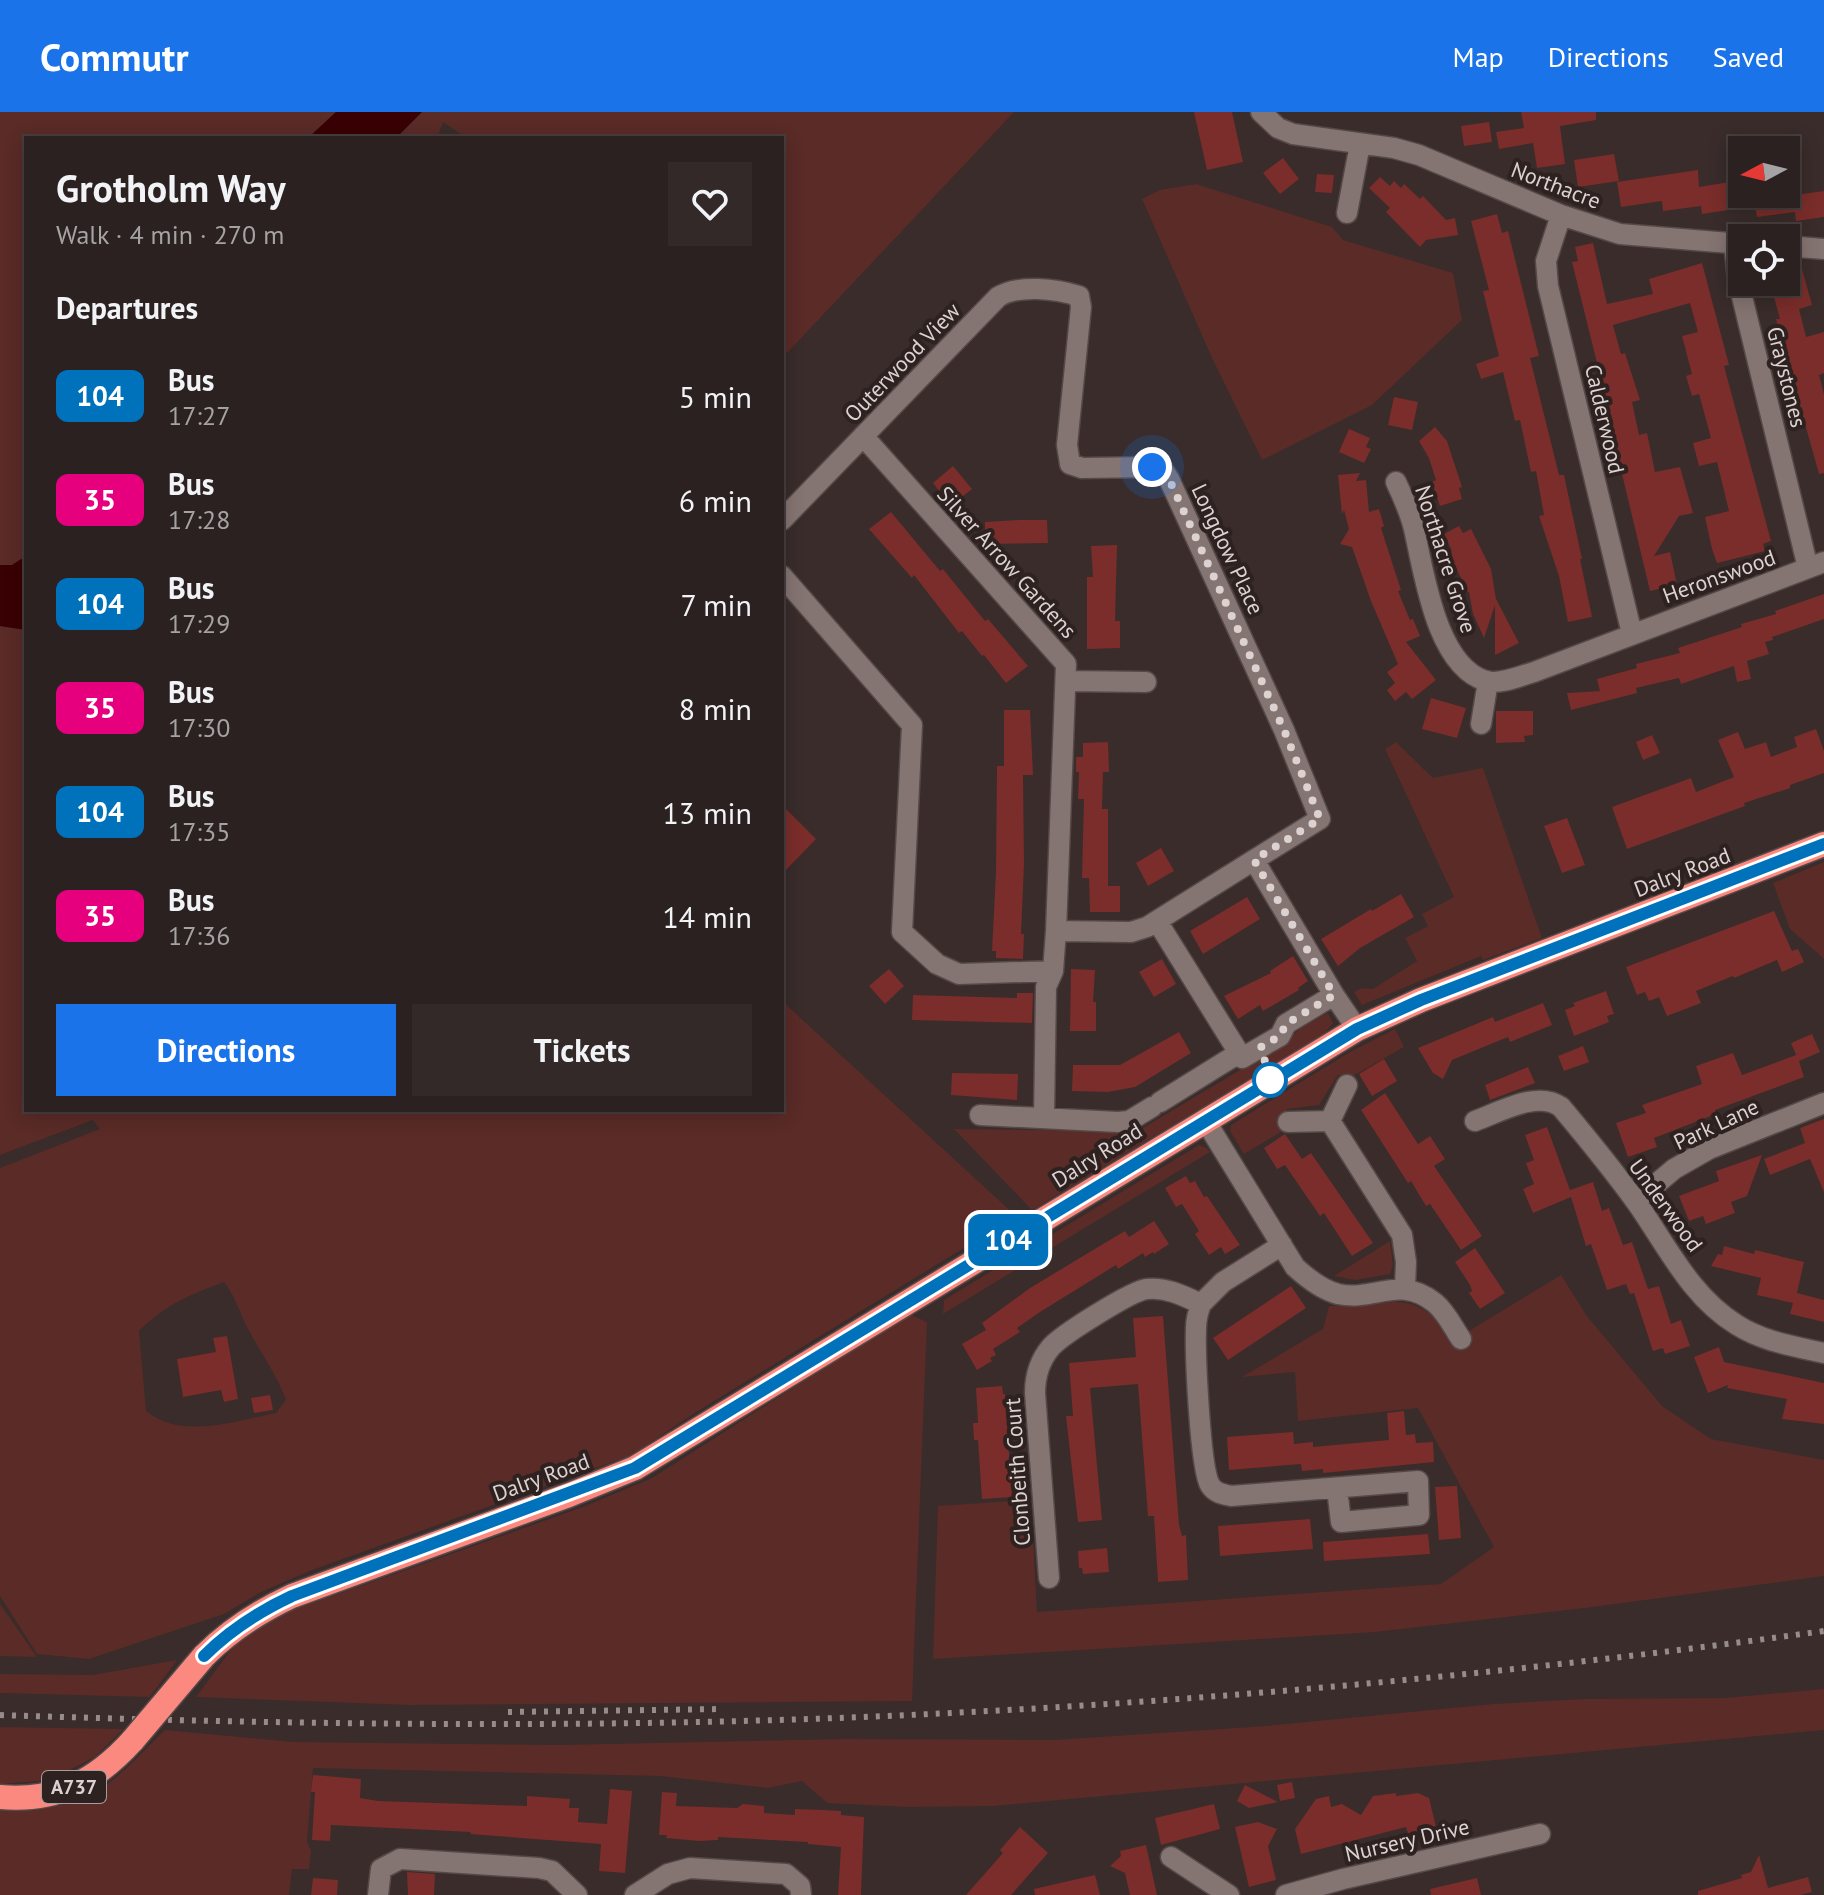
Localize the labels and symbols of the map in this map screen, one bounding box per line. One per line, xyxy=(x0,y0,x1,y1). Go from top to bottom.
north arrow xyxy=(1728,136,1800,208)
street label: Northacre xyxy=(1507,155,1605,215)
street label: Outerwood View xyxy=(838,297,966,427)
street label: Graystones xyxy=(1761,324,1813,430)
street label: Calderwood xyxy=(1579,362,1631,476)
your location xyxy=(1132,447,1172,487)
street label: Longdow Place xyxy=(1186,479,1270,619)
street label: Silver Arrow Gardens xyxy=(931,480,1083,644)
street label: Northacre Grove xyxy=(1409,482,1483,636)
street label: Heronswood xyxy=(1659,543,1779,609)
street label: Dalry Road xyxy=(1630,841,1734,903)
unlabelled marker xyxy=(1253,1063,1287,1097)
street label: Park Lane xyxy=(1669,1092,1763,1156)
street label: Dalry Road xyxy=(1047,1116,1147,1194)
street label: Underwood xyxy=(1623,1153,1709,1257)
line badge: 104 xyxy=(962,1214,1054,1266)
street label: Clonbeith Court xyxy=(998,1397,1036,1547)
street label: Dalry Road xyxy=(489,1447,593,1507)
road number: A737 xyxy=(42,1771,106,1803)
street label: Nursery Drive xyxy=(1342,1812,1472,1868)

